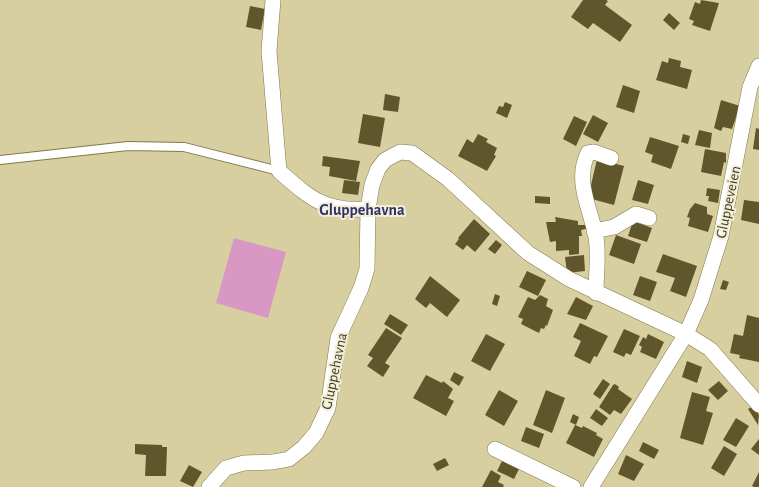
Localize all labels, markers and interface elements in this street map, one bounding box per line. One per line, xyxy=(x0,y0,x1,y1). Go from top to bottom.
street label: Gluppeveien xyxy=(713,164,743,240)
district label: Gluppehavna xyxy=(319,202,405,218)
street label: Gluppehavna xyxy=(319,331,350,411)

